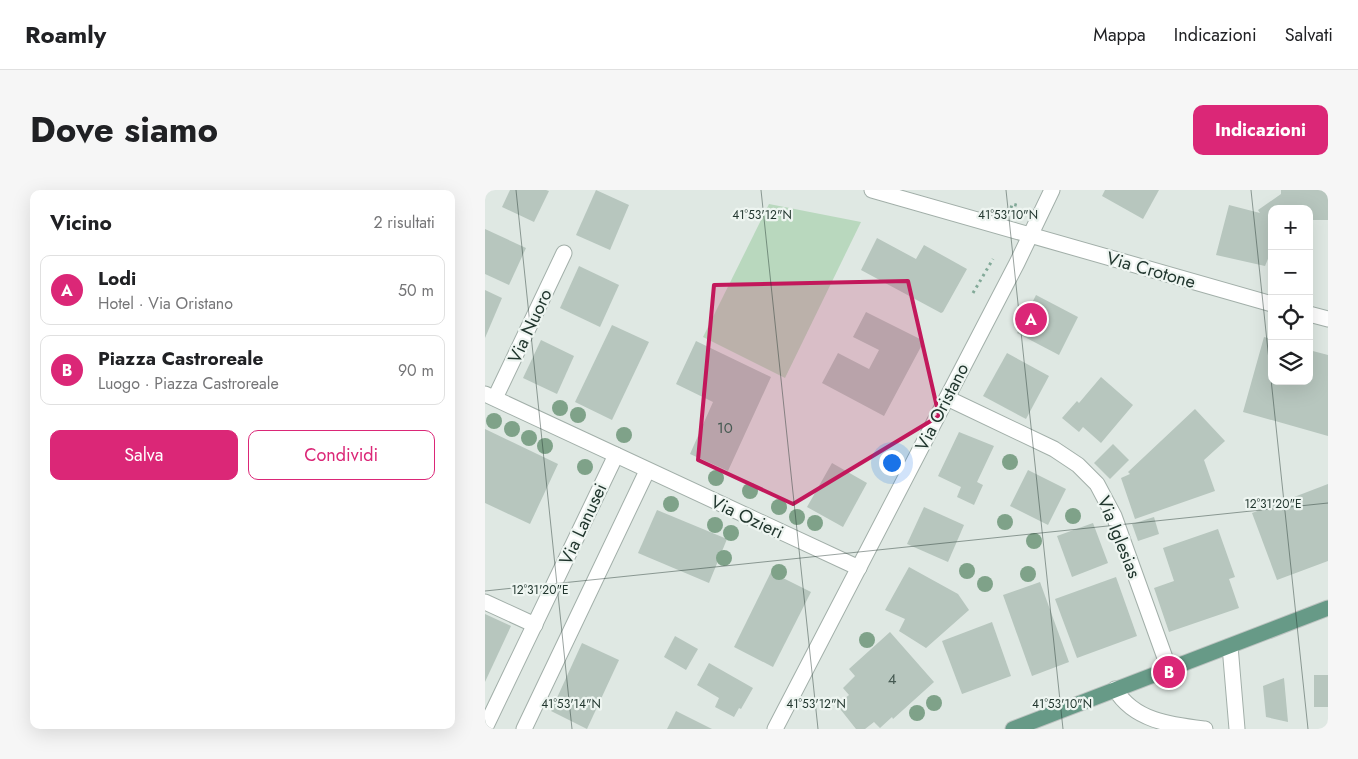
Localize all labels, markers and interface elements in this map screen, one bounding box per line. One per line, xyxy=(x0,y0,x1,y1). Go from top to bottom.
text: Roamly xyxy=(25,17,106,52)
text: Mappa xyxy=(1093,22,1146,48)
text: Indicazioni xyxy=(1174,22,1257,48)
text: Salvati xyxy=(1285,22,1333,48)
text: Dove siamo xyxy=(30,105,218,155)
button: Indicazioni xyxy=(1193,105,1328,155)
map controls xyxy=(1268,205,1313,385)
button: + xyxy=(1268,205,1313,250)
text: 41°53'12"N xyxy=(732,206,792,224)
text: 41°53'10"N xyxy=(978,206,1038,224)
text: Vicino xyxy=(50,208,112,238)
text: 2 risultati xyxy=(373,211,435,234)
street label: Via Crotone xyxy=(1103,245,1199,295)
button: − xyxy=(1268,250,1313,295)
text: Lodi xyxy=(98,265,136,292)
text: A xyxy=(61,279,73,302)
text: 50 m xyxy=(398,279,434,302)
street label: Via Nuoro xyxy=(501,284,559,368)
text: Hotel · Via Oristano xyxy=(98,292,233,315)
button: locate xyxy=(1268,295,1313,340)
pin: A xyxy=(1015,300,1047,338)
button: layers xyxy=(1268,340,1313,385)
text: Piazza Castroreale xyxy=(98,345,263,372)
text: B xyxy=(62,359,72,382)
text: 90 m xyxy=(398,359,434,382)
street label: Via Oristano xyxy=(909,359,975,455)
text: Luogo · Piazza Castroreale xyxy=(98,372,279,395)
house number: 10 xyxy=(717,417,733,439)
button: Salva xyxy=(50,430,238,480)
button: Condividi xyxy=(248,430,435,480)
your location xyxy=(879,450,905,476)
street label: Via Lanusei xyxy=(553,479,613,569)
street label: Via Ozieri xyxy=(706,489,788,545)
street label: Via Iglesias xyxy=(1091,492,1147,582)
text: 12°31'20"E xyxy=(1244,495,1302,513)
text: 12°31'20"E xyxy=(511,581,569,599)
pin: B xyxy=(1153,653,1185,691)
house number: 4 xyxy=(888,668,897,690)
text: 41°53'14"N xyxy=(541,695,601,713)
text: 41°53'12"N xyxy=(786,695,846,713)
text: 41°53'10"N xyxy=(1032,695,1092,713)

